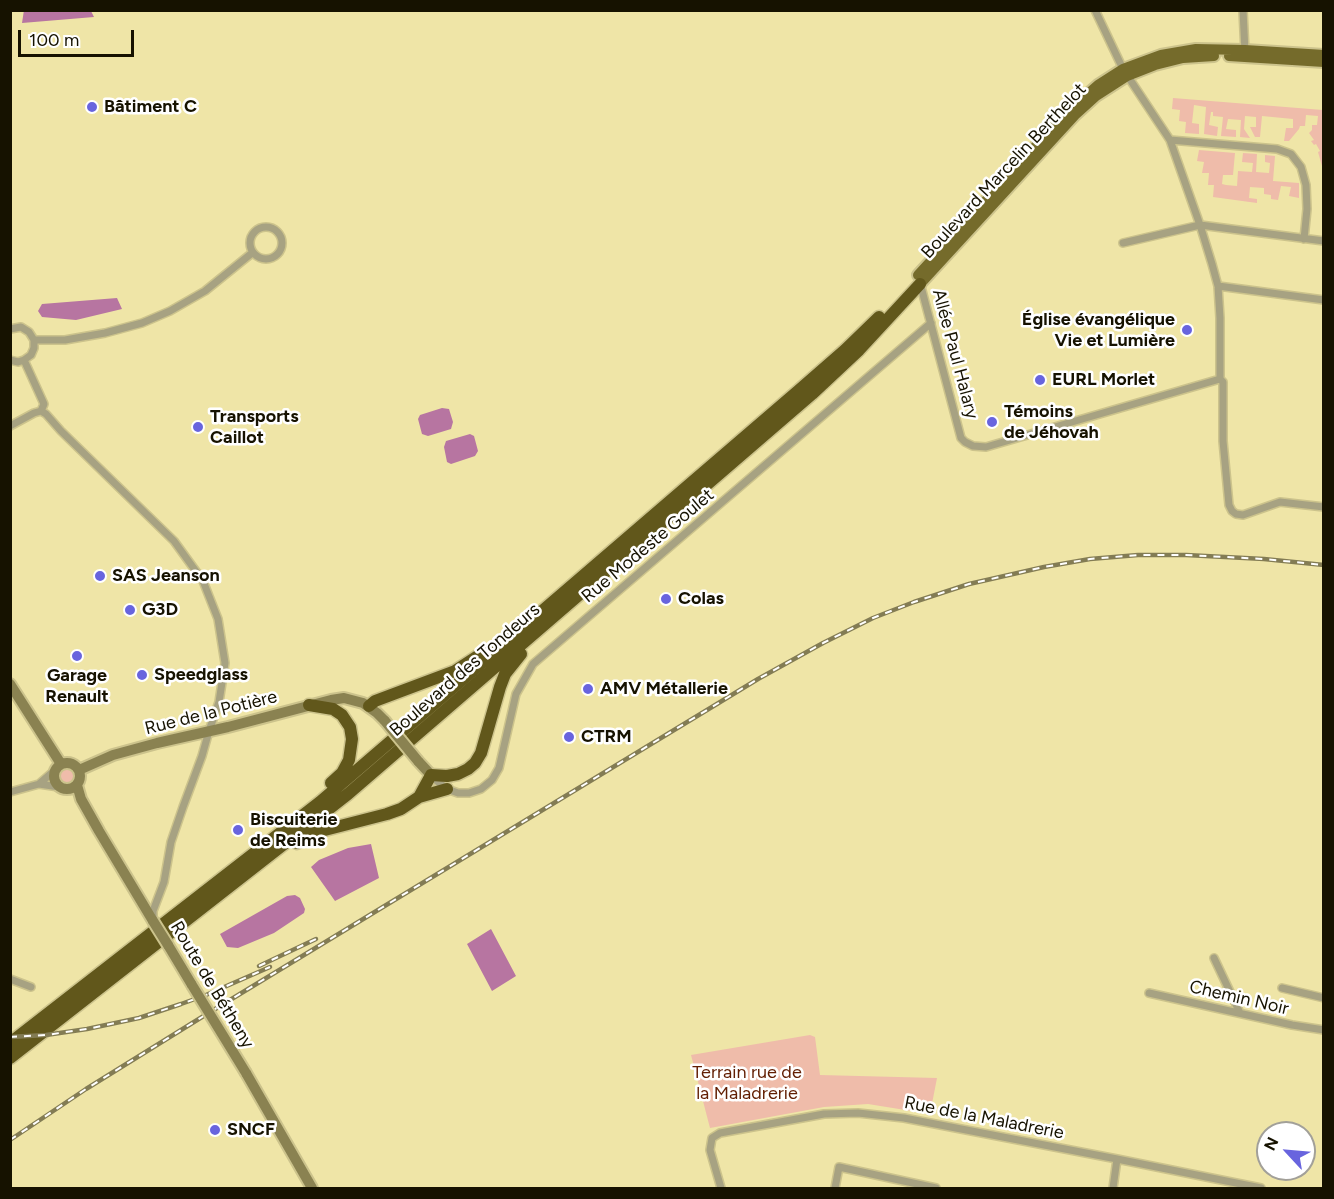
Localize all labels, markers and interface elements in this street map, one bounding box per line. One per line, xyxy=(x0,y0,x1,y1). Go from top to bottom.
scale bar xyxy=(21,18,136,56)
text: 100 m xyxy=(29,29,79,51)
street label: Boulevard Marcelin Berthelot xyxy=(917,79,1091,263)
place label: Bâtiment C xyxy=(104,96,197,118)
marker: Bâtiment C xyxy=(85,100,99,114)
street label: Allée Paul Halary xyxy=(927,287,983,421)
place label: Église évangélique Vie et Lumière xyxy=(1022,309,1175,352)
marker: Église évangélique Vie et Lumière xyxy=(1180,323,1194,337)
place label: EURL Morlet xyxy=(1052,369,1155,391)
marker: EURL Morlet xyxy=(1033,373,1047,387)
place label: Témoins de Jéhovah xyxy=(1004,401,1099,444)
place label: Transports Caillot xyxy=(210,406,299,448)
marker: Témoins de Jéhovah xyxy=(985,415,999,429)
marker: Transports Caillot xyxy=(191,420,205,434)
street label: Rue Modeste Goulet xyxy=(578,484,718,608)
place label: SAS Jeanson xyxy=(112,565,220,587)
marker: SAS Jeanson xyxy=(93,569,107,583)
place label: Colas xyxy=(678,588,724,610)
marker: Colas xyxy=(659,592,673,606)
place label: G3D xyxy=(142,599,178,621)
street label: Boulevard des Tondeurs xyxy=(386,599,544,741)
marker: G3D xyxy=(123,603,137,617)
marker: Garage Renault xyxy=(70,649,84,663)
place label: Speedglass xyxy=(154,664,248,686)
place label: Garage Renault xyxy=(45,665,109,708)
marker: Speedglass xyxy=(135,668,149,682)
place label: AMV Métallerie xyxy=(600,678,728,700)
marker: AMV Métallerie xyxy=(581,682,595,696)
street label: Rue de la Potière xyxy=(143,686,279,740)
place label: CTRM xyxy=(581,726,632,748)
marker: CTRM xyxy=(562,730,576,744)
place label: Biscuiterie de Reims xyxy=(250,809,337,852)
marker: Biscuiterie de Reims xyxy=(231,823,245,837)
street label: Route de Bétheny xyxy=(166,918,258,1052)
street label: Chemin Noir xyxy=(1187,976,1291,1020)
park label: Terrain rue de la Maladrerie xyxy=(692,1062,802,1104)
street label: Rue de la Maladrerie xyxy=(902,1092,1066,1144)
place label: SNCF xyxy=(227,1119,275,1141)
north arrow xyxy=(1256,1121,1316,1181)
marker: SNCF xyxy=(208,1123,222,1137)
text: N xyxy=(1260,1134,1282,1153)

